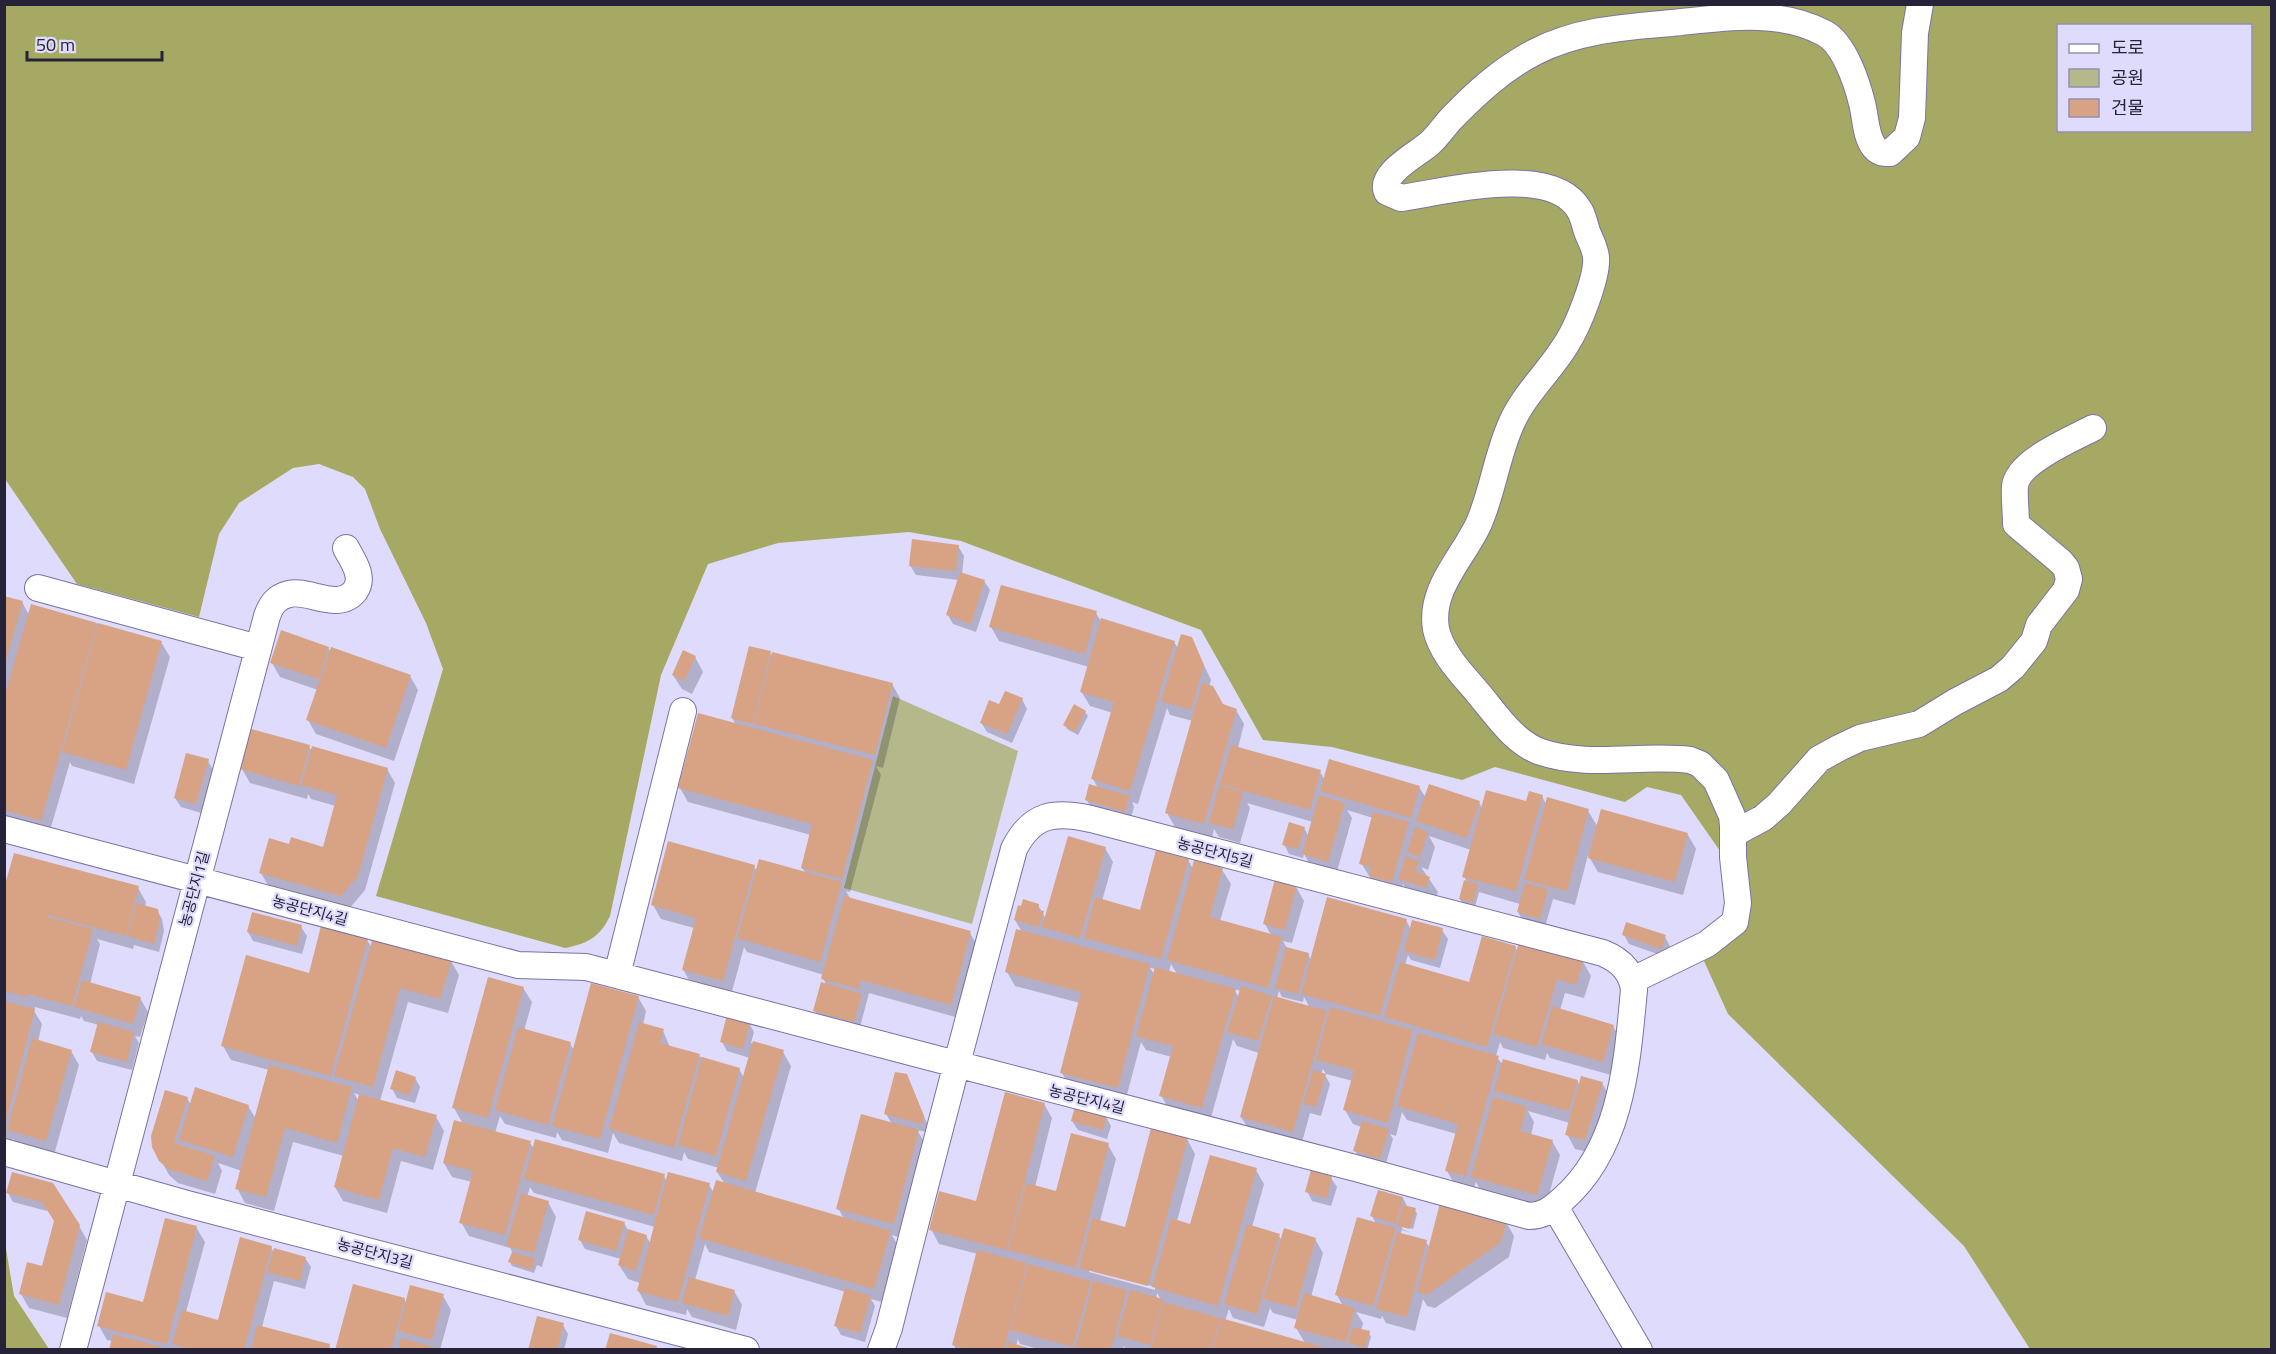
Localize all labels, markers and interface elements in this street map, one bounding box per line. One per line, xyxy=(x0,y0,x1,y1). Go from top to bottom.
scale bar xyxy=(27,24,162,62)
legend xyxy=(2057,24,2252,132)
text: 50 m xyxy=(36,31,75,58)
text: 도로 xyxy=(2111,34,2144,61)
text: 공원 xyxy=(2111,64,2144,91)
text: 건물 xyxy=(2111,94,2144,121)
street label: 농공단지5길 xyxy=(1175,831,1255,873)
street label: 농공단지1길 xyxy=(173,849,215,929)
street label: 농공단지4길 xyxy=(270,889,350,931)
street label: 농공단지4길 xyxy=(1047,1078,1127,1120)
street label: 농공단지3길 xyxy=(335,1232,415,1274)

